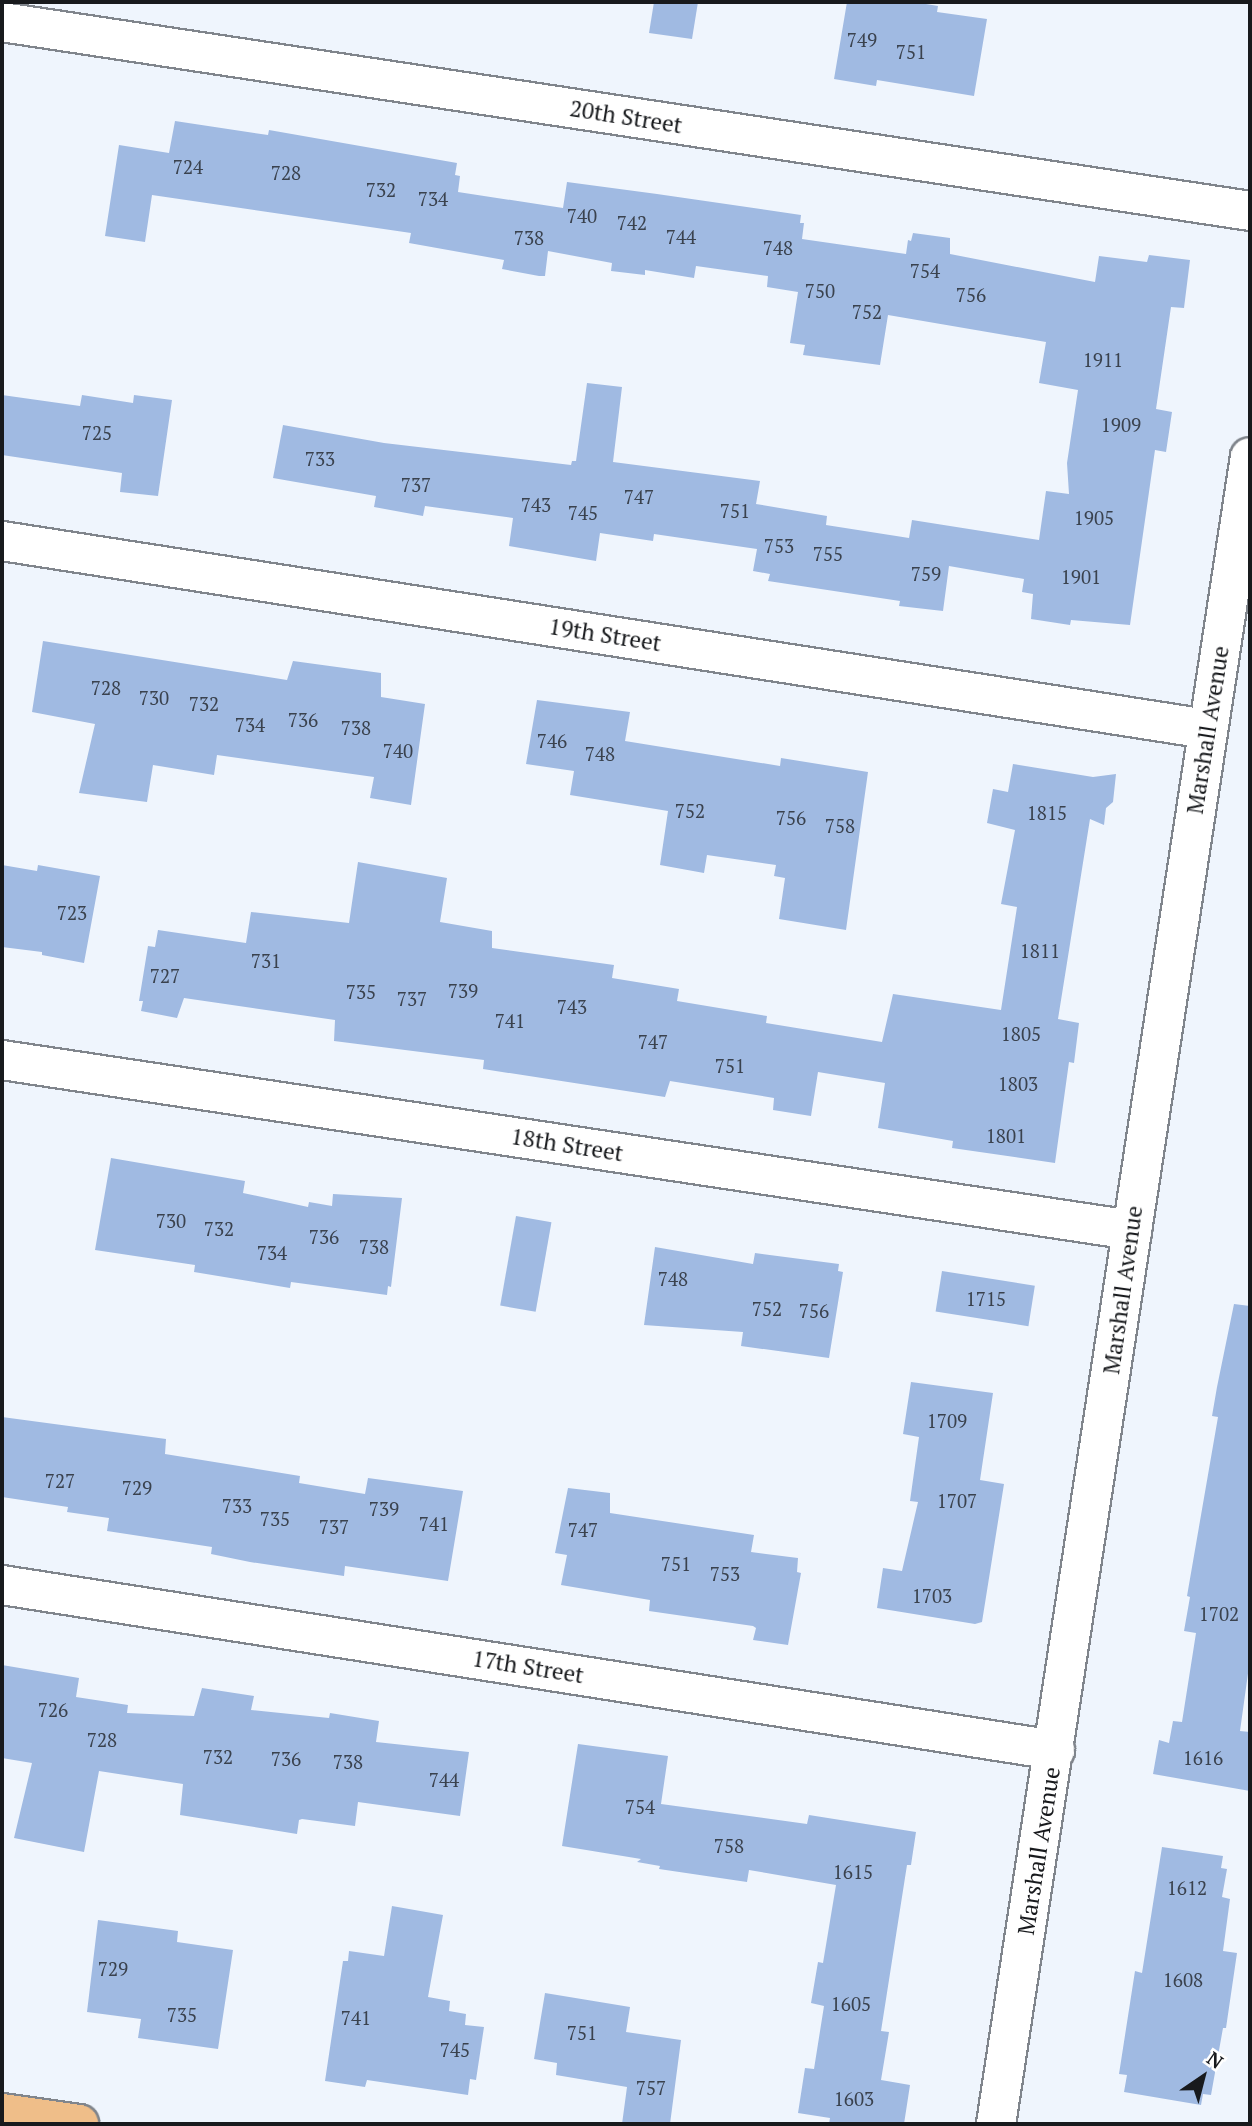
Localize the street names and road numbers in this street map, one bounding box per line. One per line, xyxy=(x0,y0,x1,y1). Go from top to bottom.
street label: 20th Street xyxy=(568,94,684,140)
street label: 19th Street xyxy=(547,612,663,658)
street label: Marshall Avenue xyxy=(1181,644,1235,816)
street label: 18th Street xyxy=(509,1122,625,1168)
street label: Marshall Avenue xyxy=(1097,1204,1149,1376)
street label: 17th Street xyxy=(470,1645,586,1689)
street label: Marshall Avenue xyxy=(1012,1765,1066,1937)

